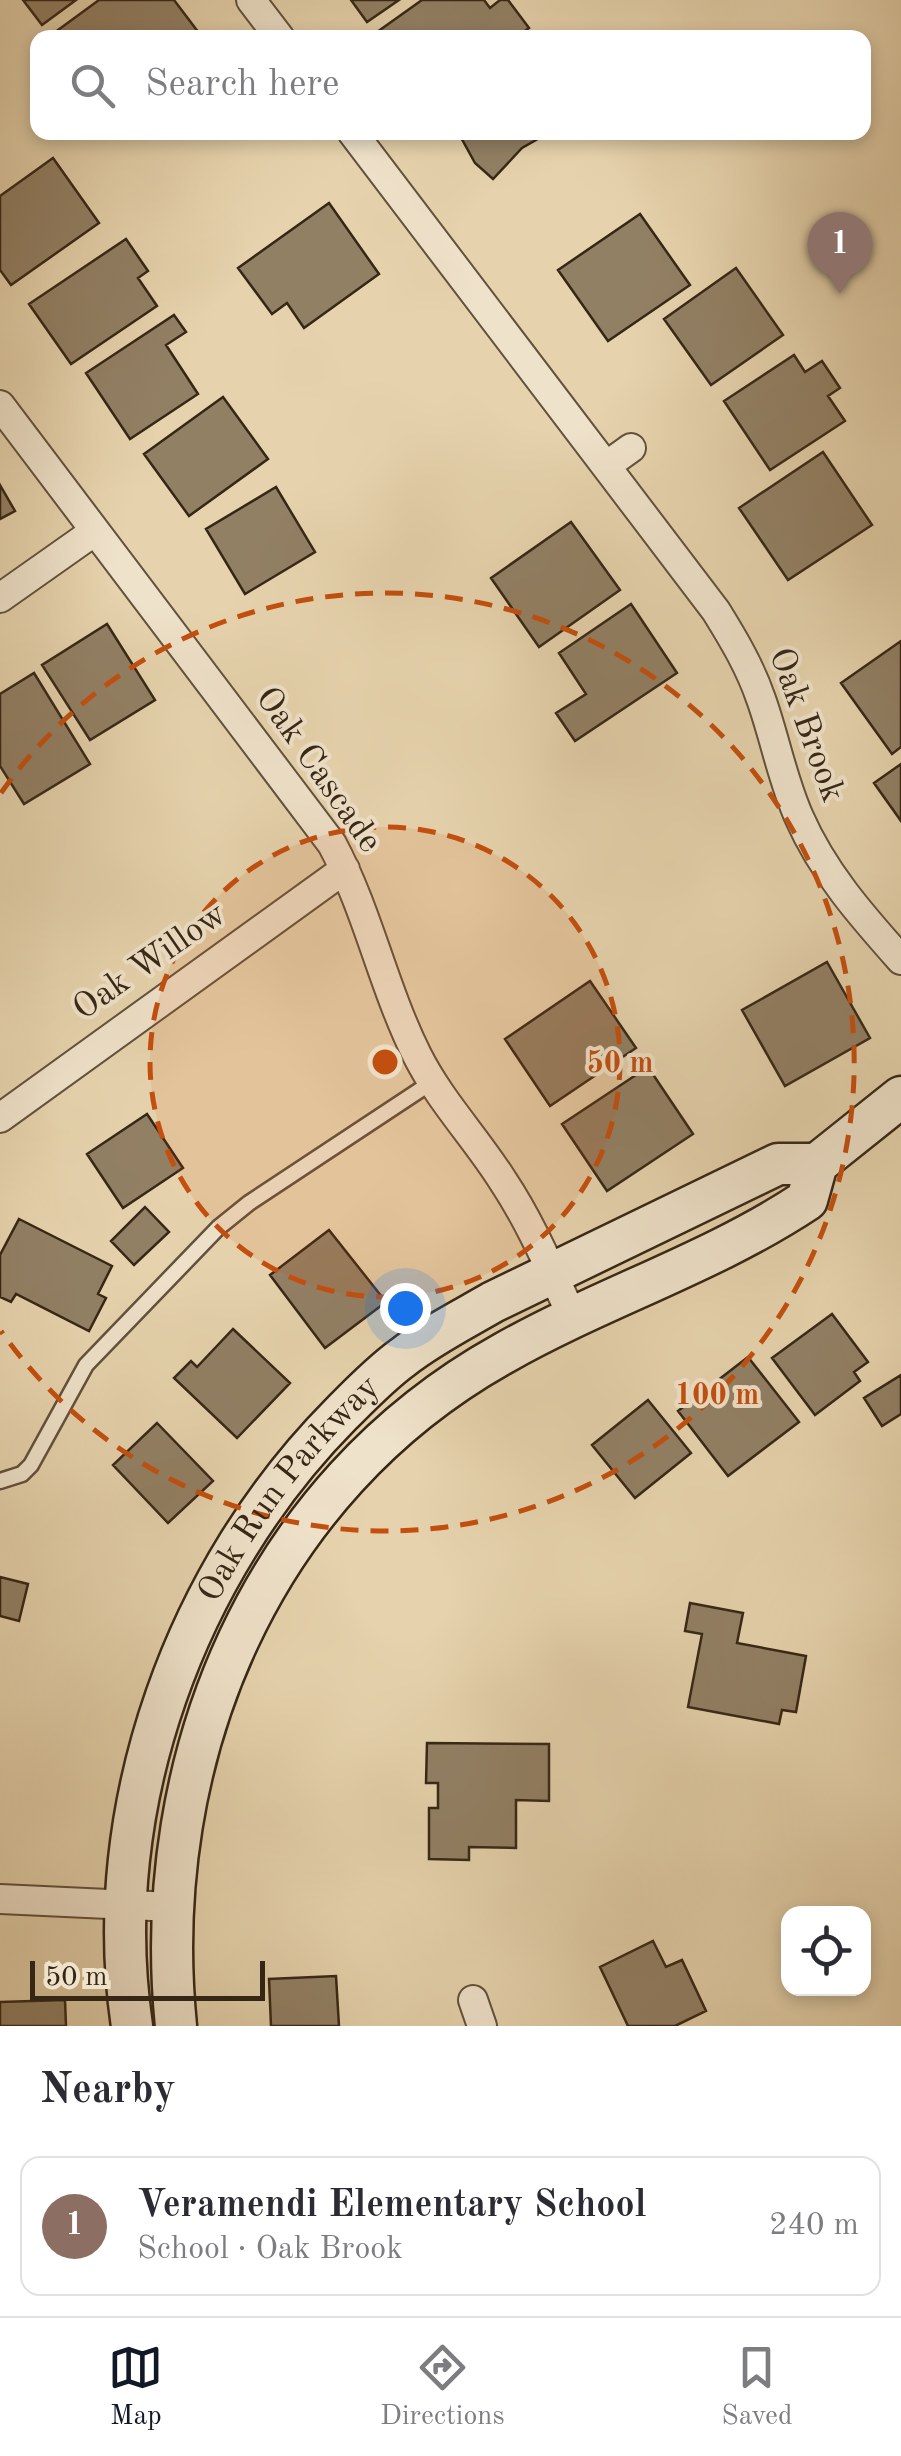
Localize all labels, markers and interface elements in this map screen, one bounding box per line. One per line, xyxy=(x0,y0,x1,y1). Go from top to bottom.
search box xyxy=(30,30,871,140)
icon: search xyxy=(65,58,120,113)
text: Search here xyxy=(145,66,340,104)
pin: 1 xyxy=(808,212,872,294)
street label: Oak Brook xyxy=(762,643,850,807)
street label: Oak Cascade xyxy=(248,681,388,859)
street label: Oak Willow xyxy=(67,897,233,1027)
centre of rings xyxy=(367,1044,403,1080)
text: 50 m xyxy=(586,1049,654,1079)
your location xyxy=(380,1283,431,1334)
street label: Oak Run Parkway xyxy=(192,1369,386,1608)
text: 100 m xyxy=(675,1381,759,1411)
map controls xyxy=(781,1906,871,1996)
button: locate xyxy=(781,1906,871,1996)
scale bar xyxy=(30,1956,265,2000)
text: 50 m xyxy=(45,1964,108,1992)
text: Nearby xyxy=(40,2070,176,2112)
text: Veramendi Elementary School xyxy=(137,2187,646,2225)
text: 1 xyxy=(65,2210,84,2242)
text: 240 m xyxy=(769,2210,859,2242)
text: School · Oak Brook xyxy=(137,2234,403,2266)
tab: Map xyxy=(108,2340,163,2435)
tab: Directions xyxy=(380,2340,505,2435)
tab: Saved xyxy=(721,2340,793,2435)

